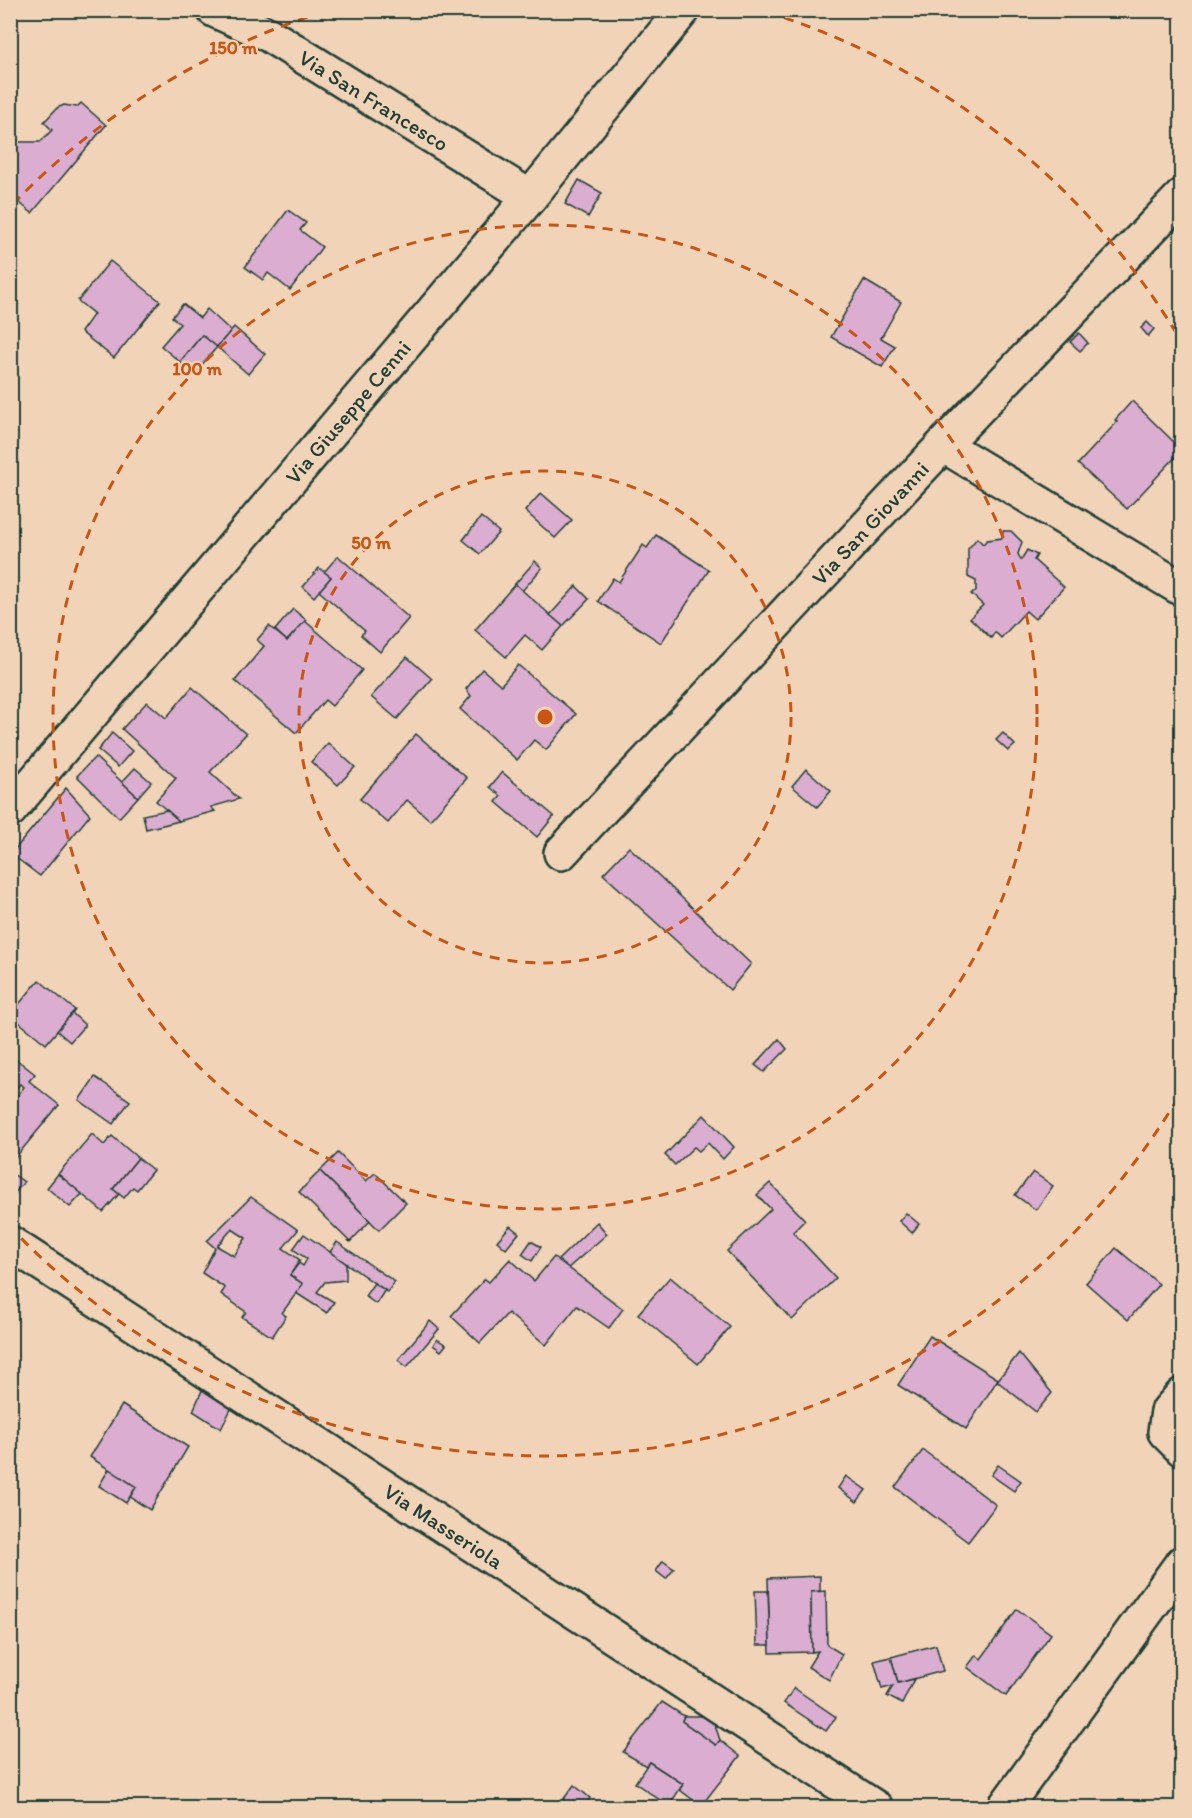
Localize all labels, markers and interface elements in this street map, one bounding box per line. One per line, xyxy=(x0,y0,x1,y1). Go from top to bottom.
text: 150 m xyxy=(209,37,258,59)
street label: Via San Francesco xyxy=(294,44,454,157)
street label: Via Giuseppe Cenni xyxy=(279,335,416,489)
text: 100 m xyxy=(172,358,223,380)
street label: Via San Giovanni xyxy=(805,456,934,591)
text: 50 m xyxy=(351,532,392,554)
centre of rings xyxy=(535,707,555,727)
street label: Via Masseriola xyxy=(379,1477,509,1575)

